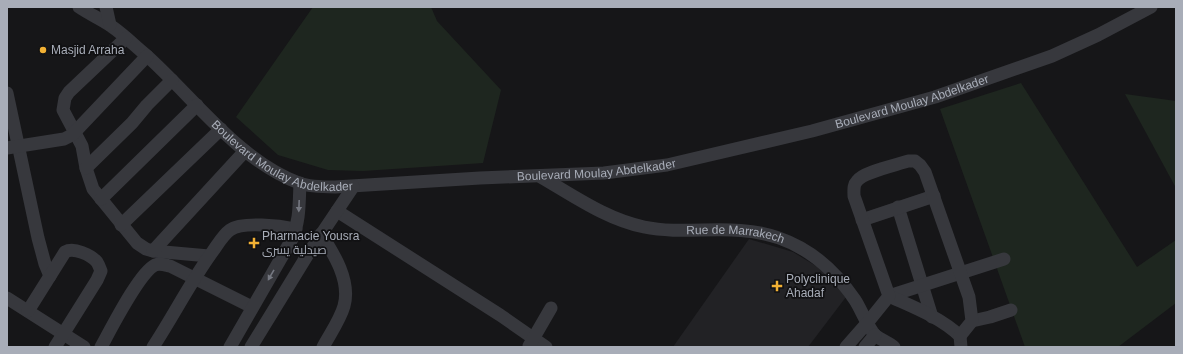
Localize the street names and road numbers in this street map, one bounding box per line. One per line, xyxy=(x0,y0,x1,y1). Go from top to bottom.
street label: Boulevard Moulay Abdelkader xyxy=(834,72,990,131)
street label: Boulevard Moulay Abdelkader xyxy=(209,117,353,194)
street label: Boulevard Moulay Abdelkader xyxy=(517,156,677,184)
street label: Rue de Marrakech xyxy=(686,223,786,246)

